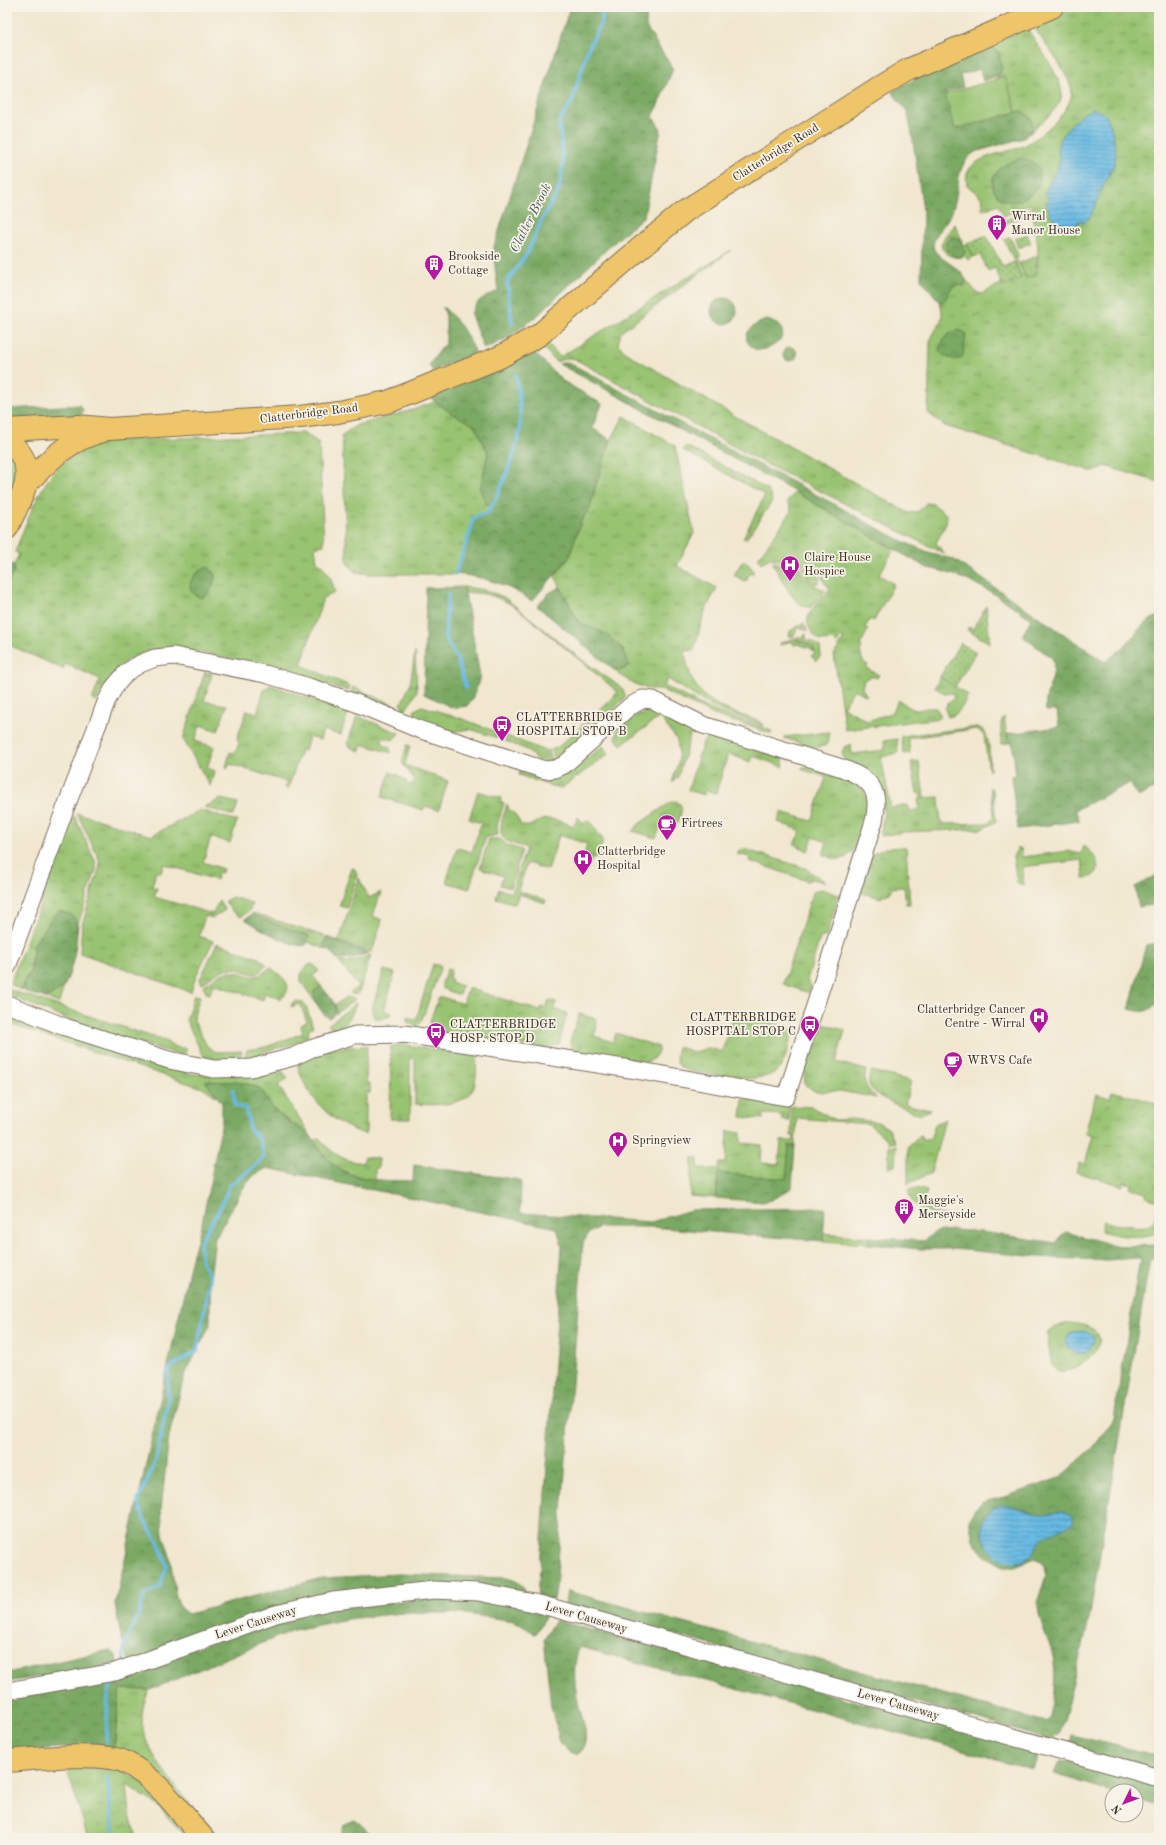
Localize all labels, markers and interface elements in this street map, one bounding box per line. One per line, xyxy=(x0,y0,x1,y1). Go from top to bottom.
street label: Clatterbridge Road xyxy=(731,122,821,184)
water label: Clatter Brook xyxy=(508,182,554,254)
place label: Wirral Manor House xyxy=(1011,211,1081,237)
building icon: Wirral Manor House xyxy=(986,213,1008,241)
place label: Brookside Cottage xyxy=(448,251,500,277)
building icon: Brookside Cottage xyxy=(423,253,445,281)
street label: Clatterbridge Road xyxy=(259,402,359,426)
place label: Claire House Hospice xyxy=(804,552,871,578)
hospital icon: Claire House Hospice xyxy=(779,554,801,582)
place label: CLATTERBRIDGE HOSPITAL STOP B xyxy=(516,712,627,738)
bus stop icon: CLATTERBRIDGE HOSPITAL STOP B xyxy=(491,714,513,742)
cafe icon: Firtrees xyxy=(656,813,678,841)
place label: Firtrees xyxy=(681,818,723,830)
place label: Clatterbridge Hospital xyxy=(597,846,666,872)
hospital icon: Clatterbridge Hospital xyxy=(572,848,594,876)
place label: Clatterbridge Cancer Centre - Wirral xyxy=(917,1004,1025,1030)
hospital icon: Clatterbridge Cancer Centre - Wirral xyxy=(1028,1006,1050,1034)
place label: CLATTERBRIDGE HOSPITAL STOP C xyxy=(686,1012,796,1038)
bus stop icon: CLATTERBRIDGE HOSPITAL STOP C xyxy=(799,1014,821,1042)
place label: CLATTERBRIDGE HOSP. STOP D xyxy=(450,1019,556,1045)
bus stop icon: CLATTERBRIDGE HOSP. STOP D xyxy=(425,1021,447,1049)
cafe icon: WRVS Cafe xyxy=(942,1050,964,1078)
place label: WRVS Cafe xyxy=(967,1055,1032,1067)
hospital icon: Springview xyxy=(607,1130,629,1158)
place label: Springview xyxy=(632,1135,692,1147)
place label: Maggie's Merseyside xyxy=(918,1195,976,1221)
building icon: Maggie's Merseyside xyxy=(893,1197,915,1225)
street label: Lever Causeway xyxy=(543,1600,629,1636)
street label: Lever Causeway xyxy=(214,1604,299,1642)
street label: Lever Causeway xyxy=(855,1687,941,1723)
north arrow xyxy=(1104,1783,1144,1823)
text: N xyxy=(1110,1801,1125,1815)

